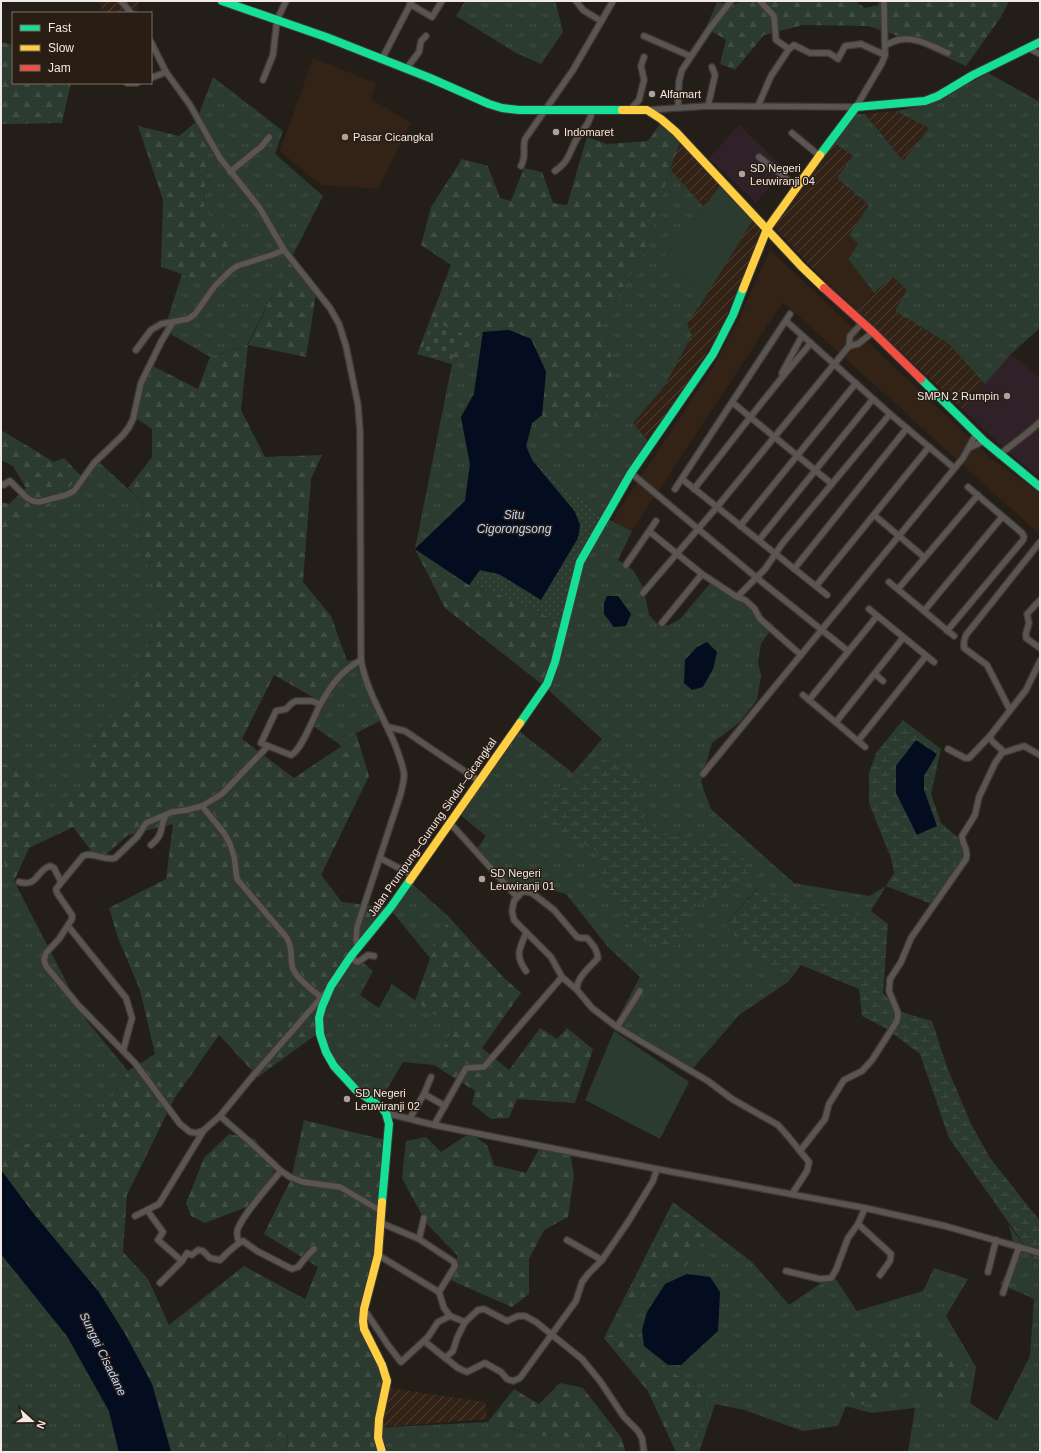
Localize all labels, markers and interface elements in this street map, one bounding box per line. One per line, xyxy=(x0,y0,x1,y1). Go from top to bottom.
legend xyxy=(12,12,152,84)
text: Fast xyxy=(48,21,72,35)
text: Slow xyxy=(48,41,74,55)
text: Jam xyxy=(48,61,71,75)
place label: Alfamart xyxy=(660,88,701,100)
marker: Alfamart xyxy=(647,89,657,99)
place label: Indomaret xyxy=(564,126,614,138)
marker: Indomaret xyxy=(551,127,561,137)
place label: Pasar Cicangkal xyxy=(353,131,433,143)
marker: Pasar Cicangkal xyxy=(340,132,350,142)
place label: SD Negeri Leuwiranji 04 xyxy=(750,162,815,187)
marker: SD Negeri Leuwiranji 04 xyxy=(737,169,747,179)
place label: SMPN 2 Rumpin xyxy=(917,390,999,402)
marker: SMPN 2 Rumpin xyxy=(1002,391,1012,401)
water label: Situ Cigorongsong xyxy=(477,508,552,536)
street label: Jalan Prumpung–Gunung Sindur–Cicangkal xyxy=(366,736,498,918)
place label: SD Negeri Leuwiranji 01 xyxy=(490,867,555,892)
marker: SD Negeri Leuwiranji 01 xyxy=(477,874,487,884)
place label: SD Negeri Leuwiranji 02 xyxy=(355,1087,420,1112)
marker: SD Negeri Leuwiranji 02 xyxy=(342,1094,352,1104)
water label: Sungai Cisadane xyxy=(77,1310,129,1398)
north arrow xyxy=(12,1401,52,1441)
text: N xyxy=(34,1419,48,1430)

